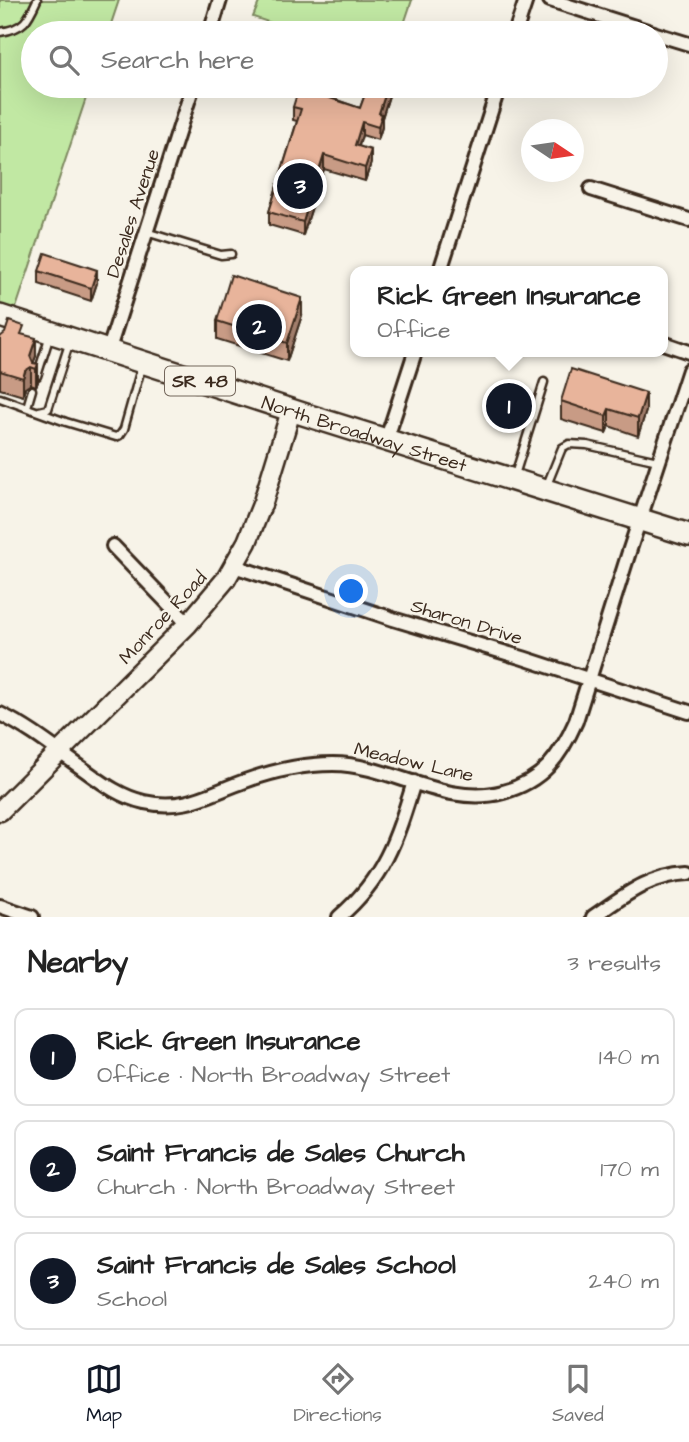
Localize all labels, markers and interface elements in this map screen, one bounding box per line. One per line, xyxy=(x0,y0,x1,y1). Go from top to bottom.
search box xyxy=(21,21,668,98)
icon: search xyxy=(45,41,83,79)
text: Search here xyxy=(101,42,254,78)
north arrow xyxy=(521,119,584,182)
street label: Desales Avenue xyxy=(100,146,167,281)
pin: 3 xyxy=(277,160,323,212)
popup xyxy=(350,266,668,357)
text: Rick Green Insurance xyxy=(377,278,641,314)
pin: 2 xyxy=(236,301,282,353)
text: Office xyxy=(377,314,450,346)
road number: SR 48 xyxy=(165,366,235,396)
pin: 1 xyxy=(486,380,532,432)
street label: North Broadway Street xyxy=(258,390,470,480)
street label: Monroe Road xyxy=(113,565,214,671)
your location xyxy=(334,574,368,608)
street label: Sharon Drive xyxy=(407,593,526,652)
street label: Meadow Lane xyxy=(351,736,476,789)
text: Nearby xyxy=(28,942,128,984)
text: 3 results xyxy=(567,947,661,979)
text: Rick Green Insurance xyxy=(97,1023,360,1059)
text: 1 xyxy=(52,1041,54,1073)
text: 140 m xyxy=(599,1041,659,1073)
text: Office · North Broadway Street xyxy=(97,1059,450,1091)
text: Saint Francis de Sales Church xyxy=(97,1135,465,1171)
text: 2 xyxy=(46,1153,60,1185)
text: 170 m xyxy=(600,1153,659,1185)
text: Church · North Broadway Street xyxy=(97,1171,455,1203)
text: Saint Francis de Sales School xyxy=(97,1247,456,1283)
text: 3 xyxy=(47,1265,59,1297)
text: 240 m xyxy=(589,1265,659,1297)
text: School xyxy=(97,1283,167,1315)
tab: Map xyxy=(85,1360,123,1429)
tab: Directions xyxy=(293,1360,382,1429)
tab: Saved xyxy=(552,1360,604,1429)

